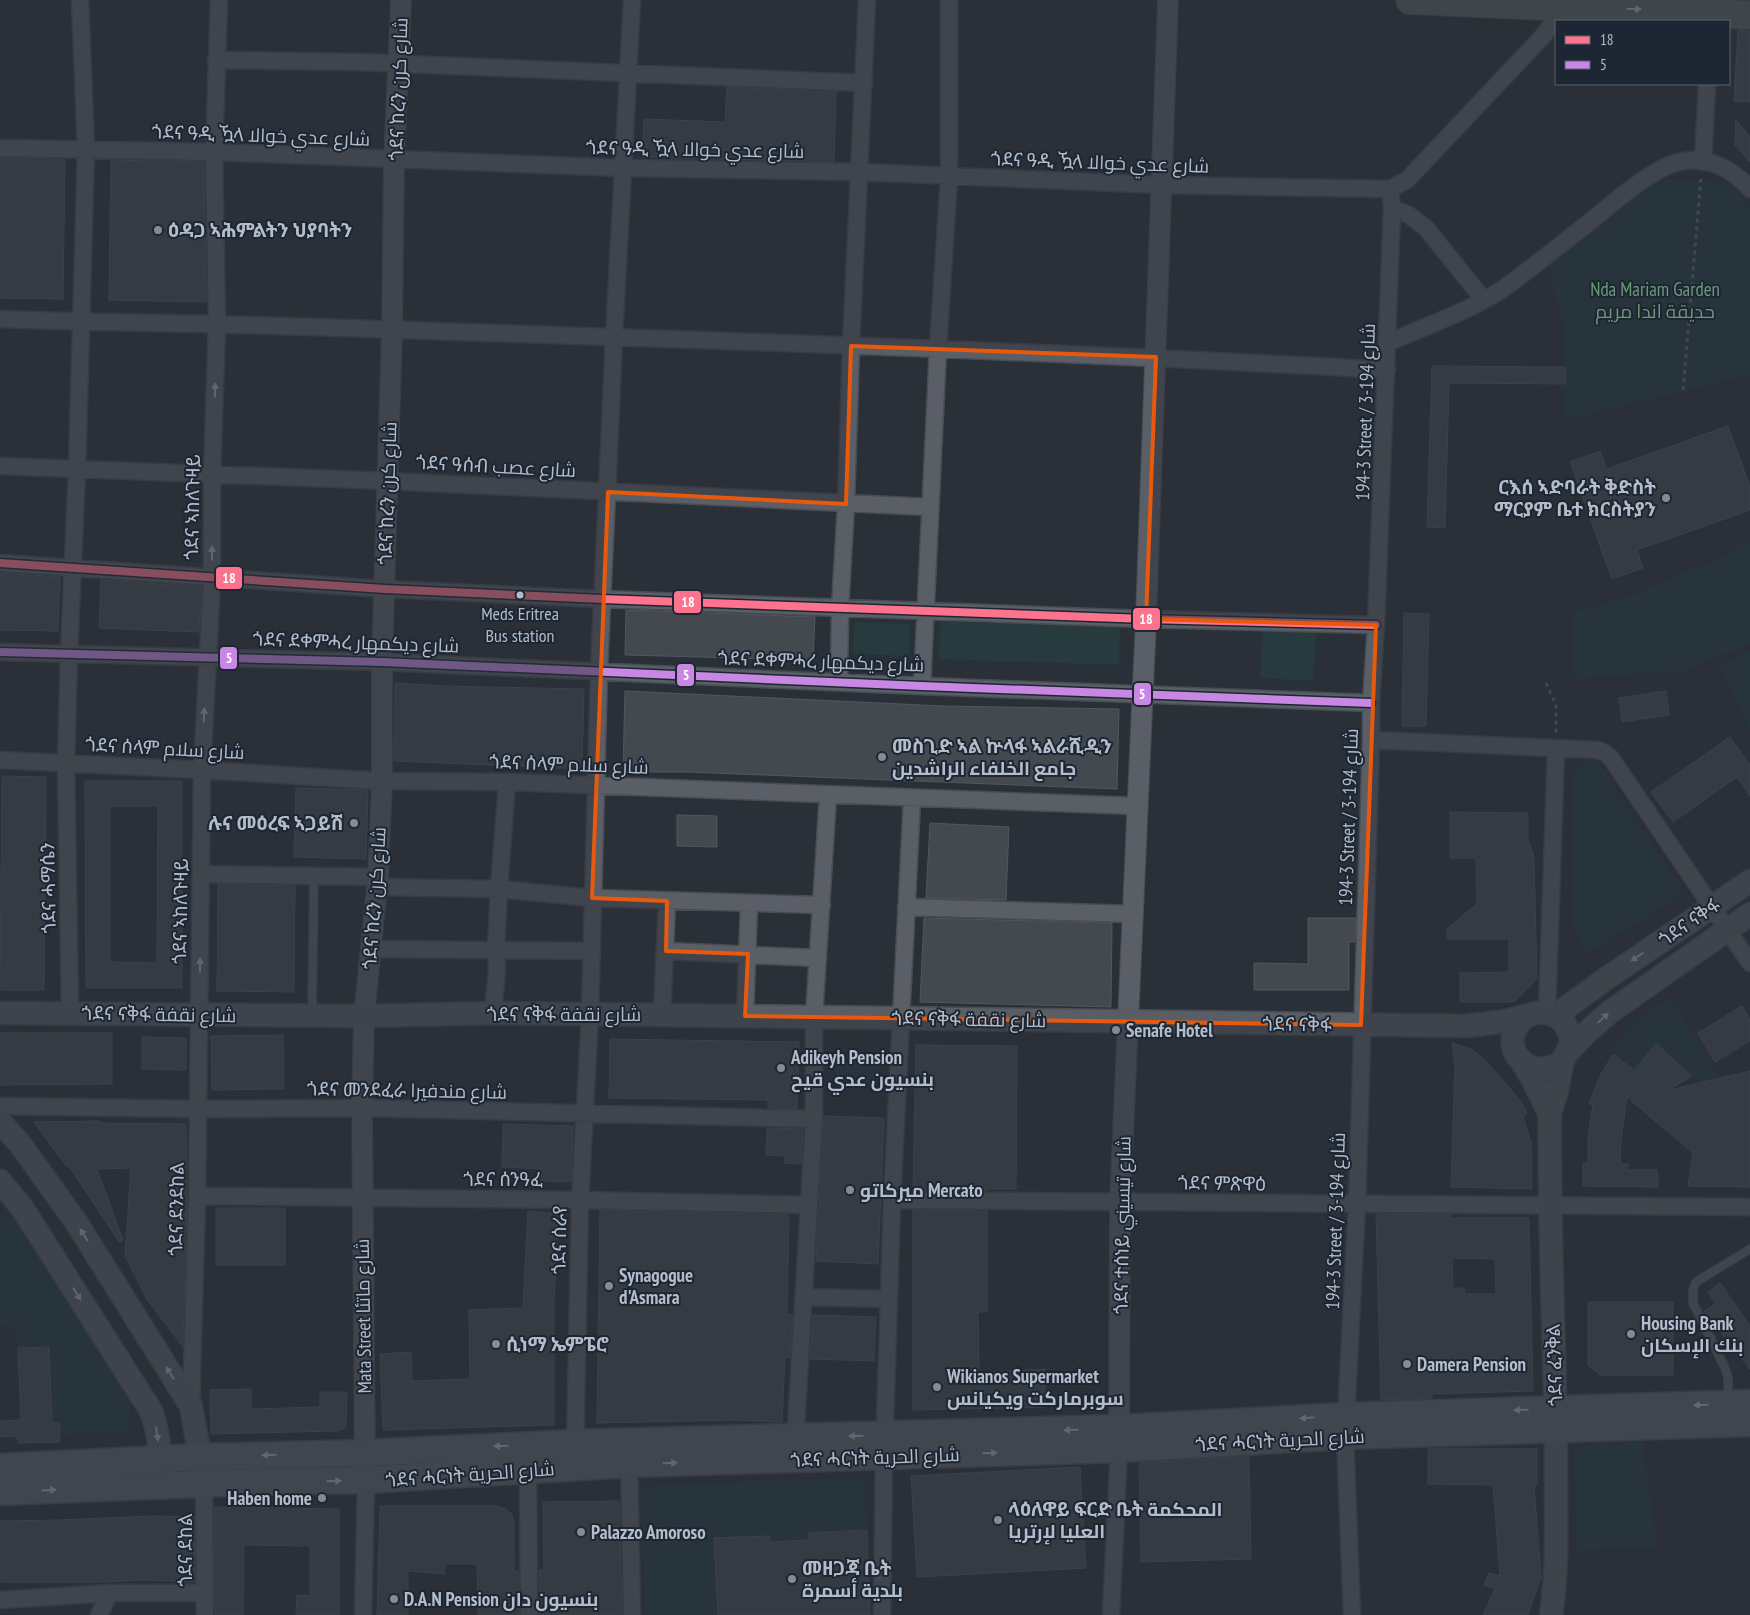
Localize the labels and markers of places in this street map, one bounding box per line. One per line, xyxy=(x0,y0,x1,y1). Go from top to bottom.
place label: ዕዳጋ ኣሕምልትን ህያባትን xyxy=(168,218,352,242)
marker: ዕዳጋ ኣሕምልትን ህያባትን xyxy=(152,224,164,236)
place label: ርእሰ ኣድባራት ቅድስት ማርያም ቤተ ክርስትያን xyxy=(1494,475,1656,521)
marker: ርእሰ ኣድባራት ቅድስት ማርያም ቤተ ክርስትያን xyxy=(1660,492,1672,504)
marker: Meds Eritrea Bus station xyxy=(515,590,525,600)
place label: Meds Eritrea Bus station xyxy=(481,602,559,647)
place label: መስጊድ ኣል ኵላፋ ኣልራሺዲን جامع الخلفاء الراشدين xyxy=(892,734,1112,782)
marker: መስጊድ ኣል ኵላፋ ኣልራሺዲን جامع الخلفاء الراشدين xyxy=(876,751,888,763)
place label: ሉና መዕረፍ ኣጋይሽ xyxy=(208,811,344,835)
marker: ሉና መዕረፍ ኣጋይሽ xyxy=(348,817,360,829)
place label: Senafe Hotel xyxy=(1126,1018,1213,1042)
marker: Senafe Hotel xyxy=(1110,1024,1122,1036)
place label: Adikeyh Pension بنسيون عدي قيح xyxy=(790,1045,934,1095)
marker: Adikeyh Pension بنسيون عدي قيح xyxy=(775,1062,787,1074)
place label: ميركاتو Mercato xyxy=(860,1178,983,1202)
marker: ميركاتو Mercato xyxy=(844,1184,856,1196)
place label: Synagogue d'Asmara xyxy=(619,1263,693,1309)
marker: Synagogue d'Asmara xyxy=(603,1280,615,1292)
place label: Housing Bank بنك الإسكان xyxy=(1641,1311,1743,1359)
marker: Housing Bank بنك الإسكان xyxy=(1625,1328,1637,1340)
place label: ሲነማ ኤምፔሮ xyxy=(506,1332,609,1356)
marker: ሲነማ ኤምፔሮ xyxy=(490,1338,502,1350)
place label: Damera Pension xyxy=(1417,1352,1526,1376)
marker: Damera Pension xyxy=(1401,1358,1413,1370)
place label: Wikianos Supermarket سوبرماركت ويكيانس xyxy=(946,1364,1124,1410)
marker: Wikianos Supermarket سوبرماركت ويكيانس xyxy=(931,1381,943,1393)
place label: Haben home xyxy=(227,1486,312,1510)
marker: Haben home xyxy=(316,1492,328,1504)
place label: ላዕለዋይ ፍርድ ቤት المحكمة العليا لإرتريا xyxy=(1008,1497,1223,1545)
marker: ላዕለዋይ ፍርድ ቤት المحكمة العليا لإرتريا xyxy=(992,1514,1004,1526)
place label: Palazzo Amoroso xyxy=(591,1520,706,1544)
marker: Palazzo Amoroso xyxy=(575,1526,587,1538)
place label: መዘጋጃ ቤት بلدية أسمرة xyxy=(802,1556,903,1602)
marker: መዘጋጃ ቤት بلدية أسمرة xyxy=(786,1573,798,1585)
place label: D.A.N Pension بنسيون دان xyxy=(404,1587,599,1611)
marker: D.A.N Pension بنسيون دان xyxy=(388,1593,400,1605)

